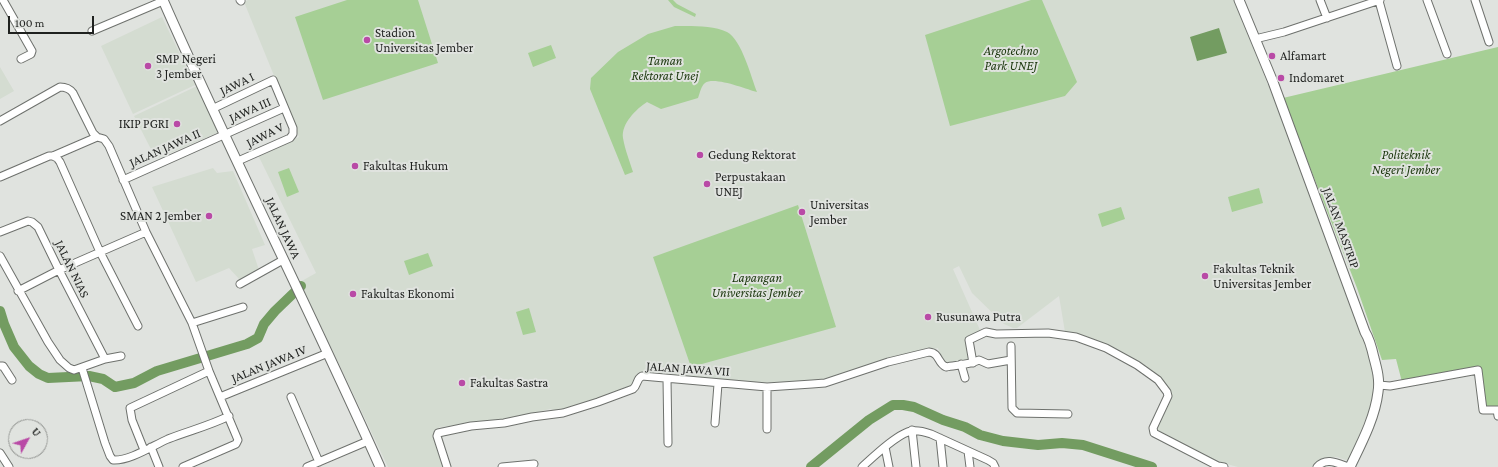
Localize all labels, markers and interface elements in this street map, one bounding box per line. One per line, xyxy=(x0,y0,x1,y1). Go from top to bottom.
scale bar xyxy=(10,8,96,34)
text: 100 m xyxy=(15,16,44,30)
place label: Stadion Universitas Jember xyxy=(375,25,473,56)
marker: Stadion Universitas Jember xyxy=(362,35,372,45)
park label: Argotechno Park UNEJ xyxy=(984,43,1038,74)
place label: Alfamart xyxy=(1280,48,1326,64)
place label: SMP Negeri 3 Jember xyxy=(156,51,216,82)
marker: Alfamart xyxy=(1267,51,1277,61)
park label: Taman Rektorat Unej xyxy=(632,53,698,84)
marker: SMP Negeri 3 Jember xyxy=(143,61,153,71)
street label: JAWA I xyxy=(217,69,257,99)
place label: Indomaret xyxy=(1289,70,1344,86)
marker: Indomaret xyxy=(1276,73,1286,83)
street label: JAWA III xyxy=(227,94,273,126)
place label: IKIP PGRI xyxy=(119,116,169,132)
marker: IKIP PGRI xyxy=(172,119,182,129)
street label: JAWA V xyxy=(244,119,286,151)
street label: JALAN JAWA II xyxy=(127,125,203,171)
place label: Gedung Rektorat xyxy=(708,147,796,163)
park label: Politeknik Negeri Jember xyxy=(1372,147,1440,178)
marker: Gedung Rektorat xyxy=(695,150,705,160)
place label: Fakultas Hukum xyxy=(363,158,448,174)
marker: Fakultas Hukum xyxy=(350,161,360,171)
place label: Perpustakaan UNEJ xyxy=(715,169,786,200)
marker: Perpustakaan UNEJ xyxy=(702,179,712,189)
street label: JALAN MASTRIP xyxy=(1319,185,1363,271)
street label: JALAN JAWA xyxy=(262,195,304,261)
place label: Universitas Jember xyxy=(810,197,869,228)
marker: Universitas Jember xyxy=(797,207,807,217)
place label: SMAN 2 Jember xyxy=(120,208,201,224)
marker: SMAN 2 Jember xyxy=(204,211,214,221)
street label: JALAN NIAS xyxy=(51,238,93,300)
place label: Fakultas Teknik Universitas Jember xyxy=(1213,261,1311,292)
park label: Lapangan Universitas Jember xyxy=(712,270,802,301)
marker: Fakultas Teknik Universitas Jember xyxy=(1200,271,1210,281)
place label: Fakultas Ekonomi xyxy=(361,286,454,302)
marker: Fakultas Ekonomi xyxy=(348,289,358,299)
place label: Rusunawa Putra xyxy=(936,309,1021,325)
marker: Rusunawa Putra xyxy=(923,312,933,322)
street label: JALAN JAWA IV xyxy=(229,342,309,386)
street label: JALAN JAWA VII xyxy=(646,358,730,380)
place label: Fakultas Sastra xyxy=(470,375,548,391)
marker: Fakultas Sastra xyxy=(457,378,467,388)
north arrow xyxy=(8,419,48,459)
text: U xyxy=(29,425,43,439)

